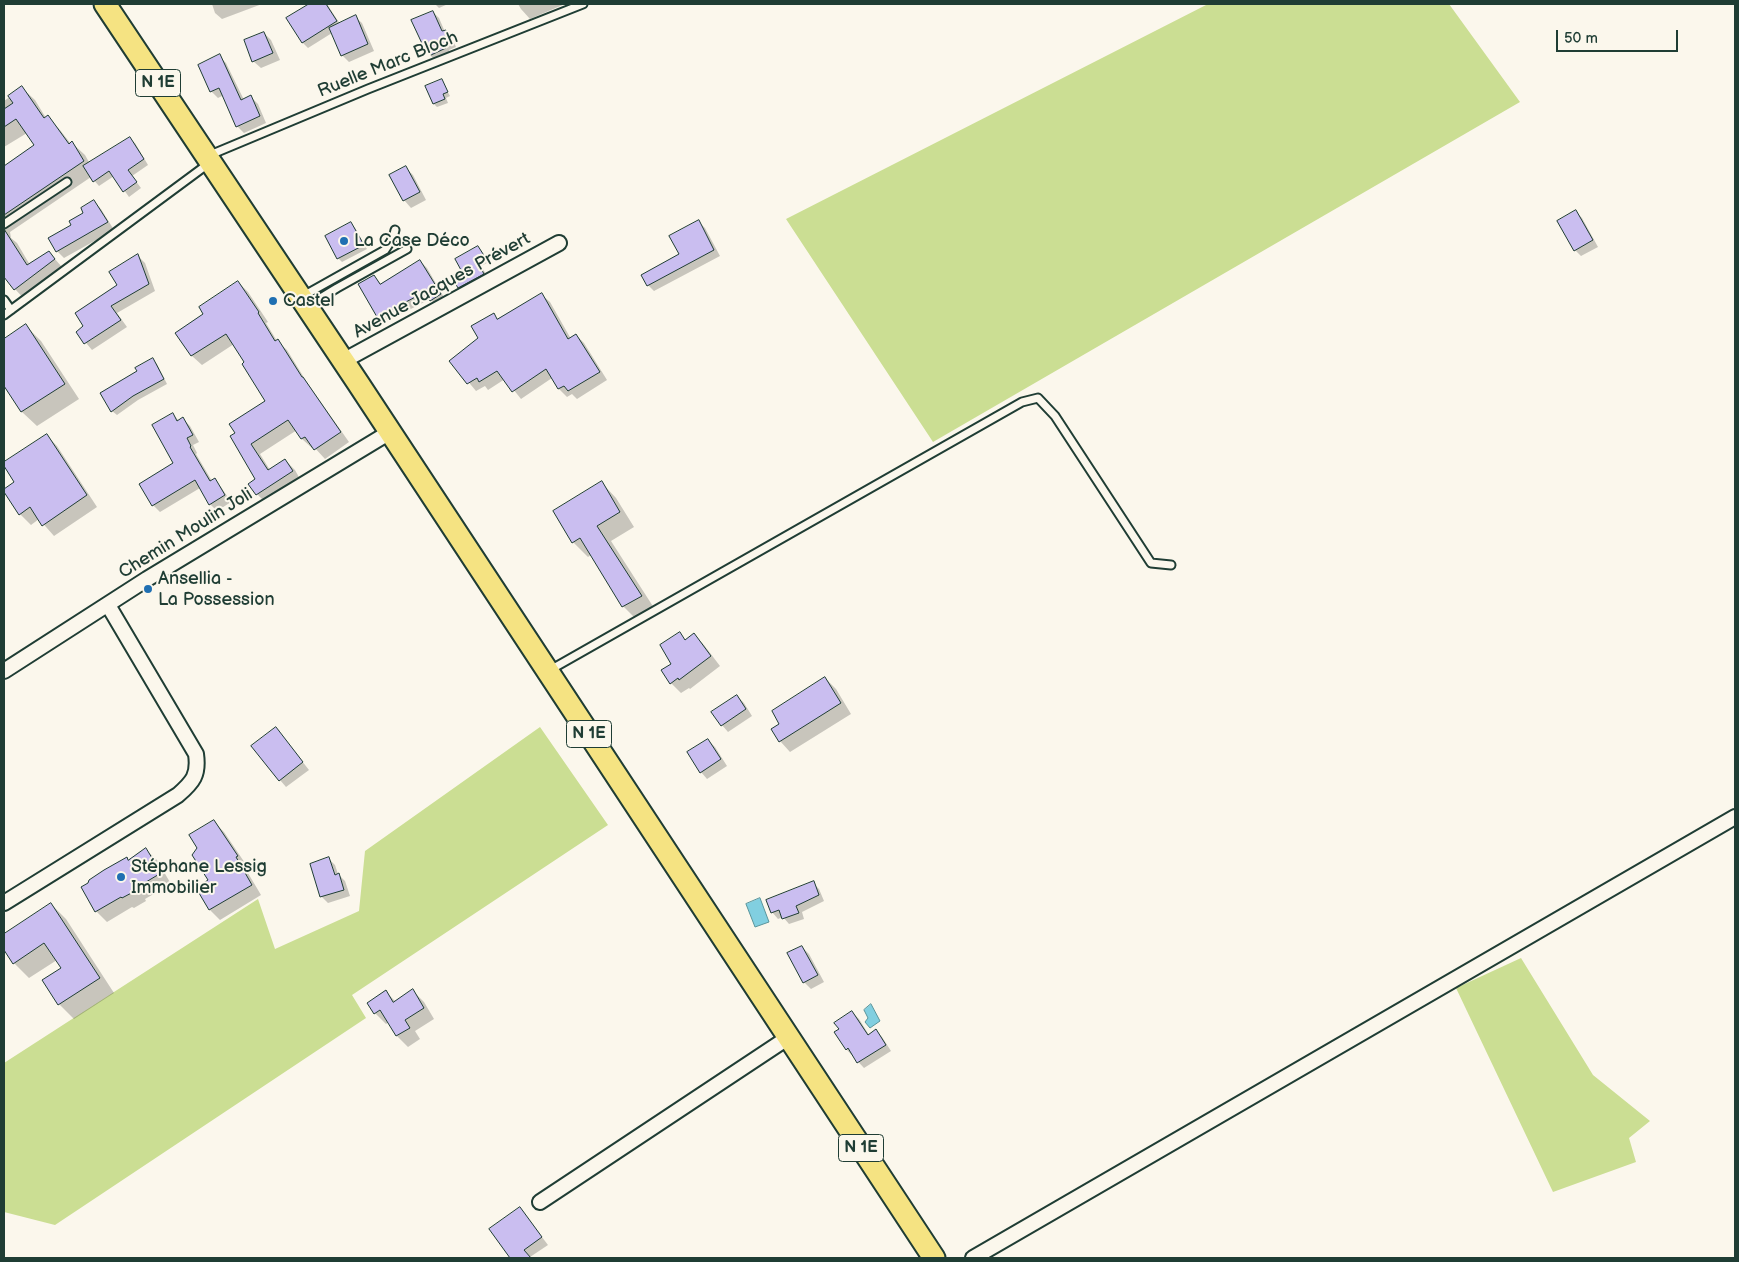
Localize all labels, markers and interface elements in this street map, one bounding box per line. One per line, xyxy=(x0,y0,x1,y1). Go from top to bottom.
scale bar xyxy=(1559,20,1682,52)
street label: Ruelle Marc Bloch xyxy=(315,27,461,103)
text: 50 m xyxy=(1564,29,1598,48)
road number: N 1E xyxy=(136,70,180,96)
street label: Avenue Jacques Prévert xyxy=(350,228,534,344)
place label: La Case Déco xyxy=(354,230,470,252)
marker: La Case Déco xyxy=(338,235,350,247)
place label: Castel xyxy=(283,290,335,312)
marker: Castel xyxy=(267,295,279,307)
street label: Chemin Moulin Joli xyxy=(115,484,257,584)
place label: Ansellia - La Possession xyxy=(158,568,275,610)
marker: Ansellia - La Possession xyxy=(142,583,154,595)
road number: N 1E xyxy=(566,721,612,748)
place label: Stéphane Lessig Immobilier xyxy=(131,856,267,899)
marker: Stéphane Lessig Immobilier xyxy=(115,871,127,883)
road number: N 1E xyxy=(838,1134,884,1162)

